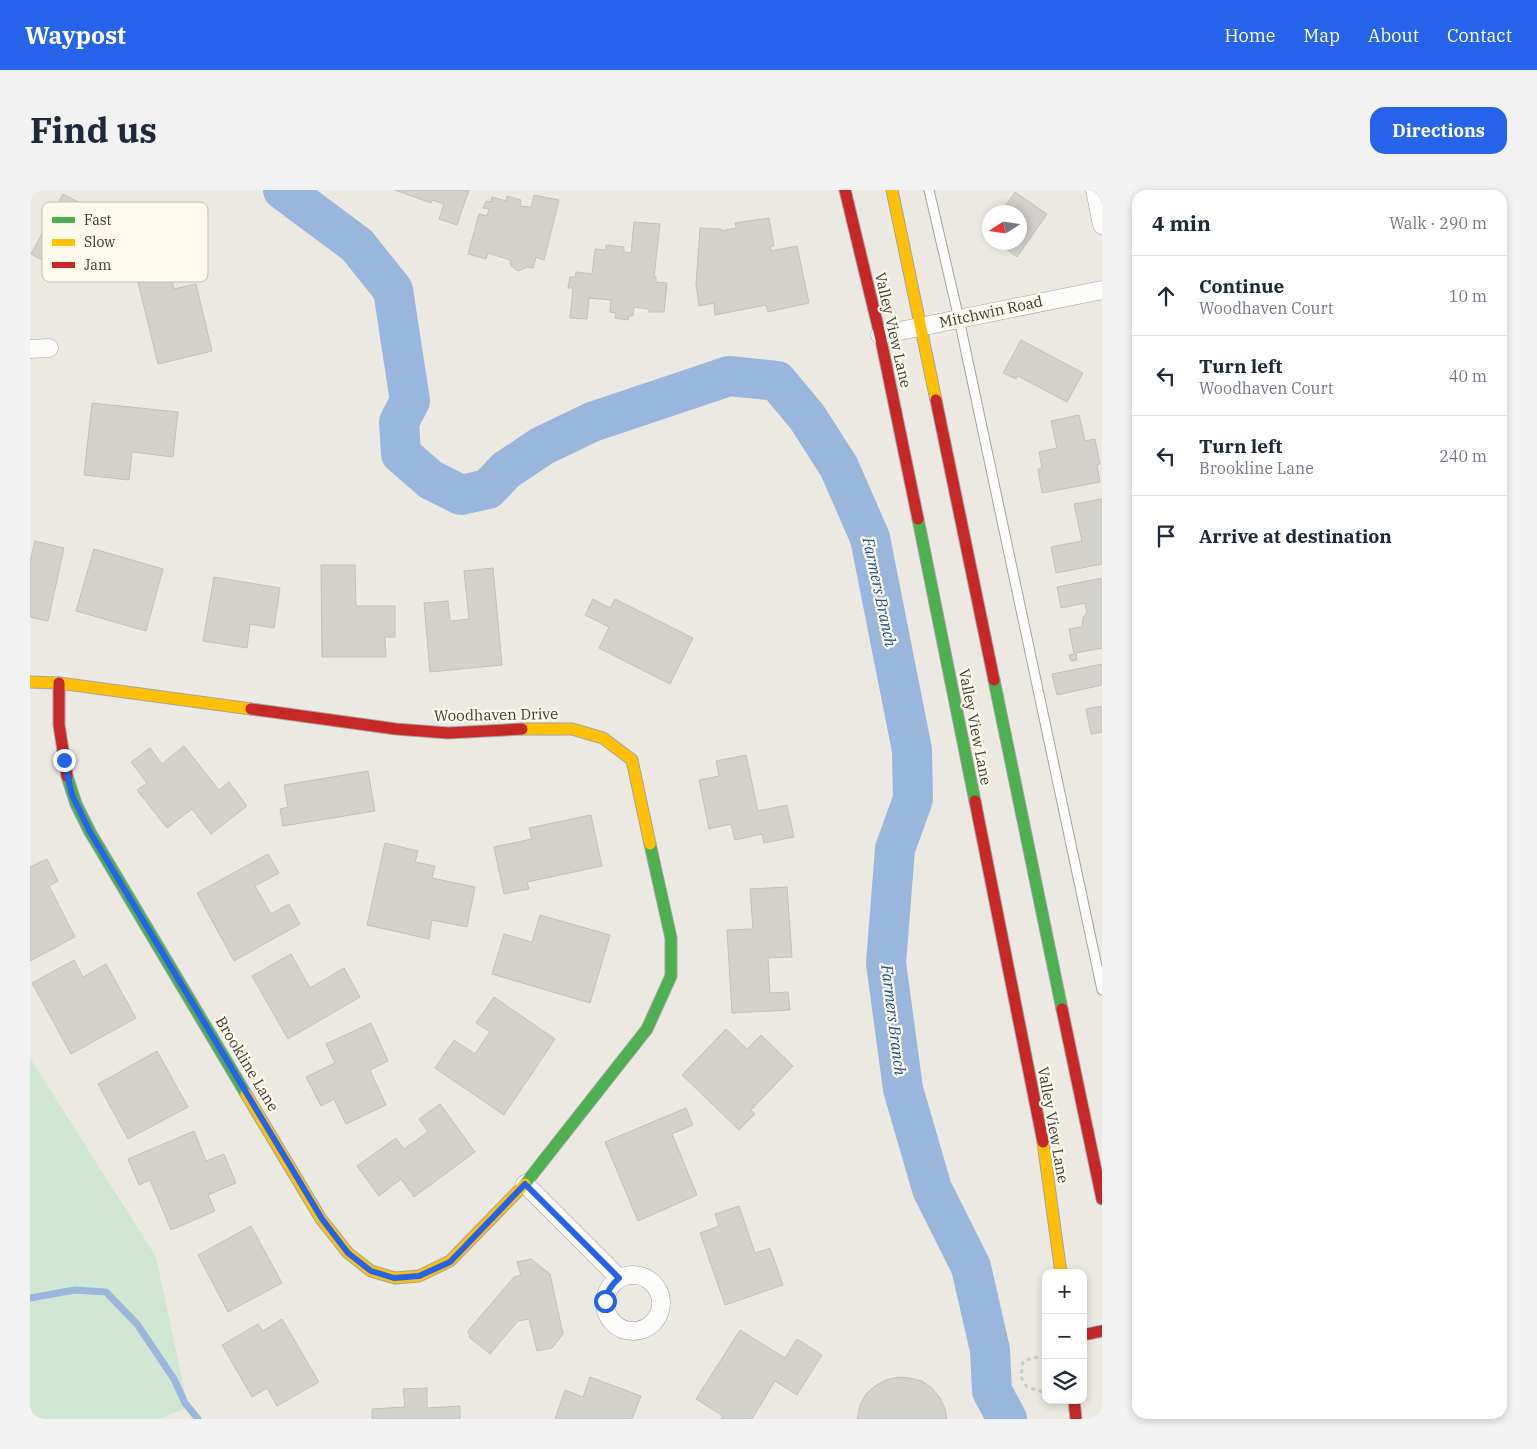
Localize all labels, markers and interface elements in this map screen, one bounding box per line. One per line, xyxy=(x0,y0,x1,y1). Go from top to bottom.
text: Waypost xyxy=(25,19,126,51)
text: Home xyxy=(1224,24,1276,47)
text: Map xyxy=(1304,24,1340,47)
text: About xyxy=(1368,24,1419,47)
text: Contact xyxy=(1447,24,1512,47)
text: Find us xyxy=(30,107,157,153)
button: Directions xyxy=(1370,107,1507,154)
legend xyxy=(42,202,208,282)
north arrow xyxy=(982,205,1027,250)
text: 4 min xyxy=(1152,209,1211,237)
text: Fast xyxy=(84,211,112,229)
text: Walk · 290 m xyxy=(1389,213,1487,233)
text: Slow xyxy=(84,233,115,251)
text: Jam xyxy=(84,256,111,274)
street label: Valley View Lane xyxy=(871,270,916,389)
text: Continue xyxy=(1199,274,1284,298)
icon: ahead xyxy=(1152,282,1180,310)
text: 10 m xyxy=(1449,286,1487,306)
street label: Mitchwin Road xyxy=(937,291,1044,332)
text: Woodhaven Court xyxy=(1199,298,1333,318)
text: Turn left xyxy=(1199,354,1282,378)
icon: left xyxy=(1152,362,1180,390)
text: 40 m xyxy=(1449,366,1487,386)
text: Woodhaven Court xyxy=(1199,378,1333,398)
text: Turn left xyxy=(1199,434,1282,458)
icon: left xyxy=(1152,442,1180,470)
text: 240 m xyxy=(1439,446,1487,466)
text: Brookline Lane xyxy=(1199,458,1314,478)
icon: arrive xyxy=(1152,522,1180,550)
text: Arrive at destination xyxy=(1199,524,1392,548)
water label: Farmers Branch xyxy=(858,535,901,649)
street label: Valley View Lane xyxy=(955,667,996,787)
street label: Woodhaven Drive xyxy=(434,704,558,725)
route end xyxy=(53,749,76,772)
water label: Farmers Branch xyxy=(877,963,911,1077)
street label: Brookline Lane xyxy=(212,1013,283,1115)
street label: Valley View Lane xyxy=(1034,1065,1073,1185)
map controls xyxy=(1042,1269,1087,1404)
button: + xyxy=(1042,1269,1087,1314)
route start xyxy=(594,1290,617,1313)
button: − xyxy=(1042,1314,1087,1359)
button: layers xyxy=(1042,1359,1087,1404)

